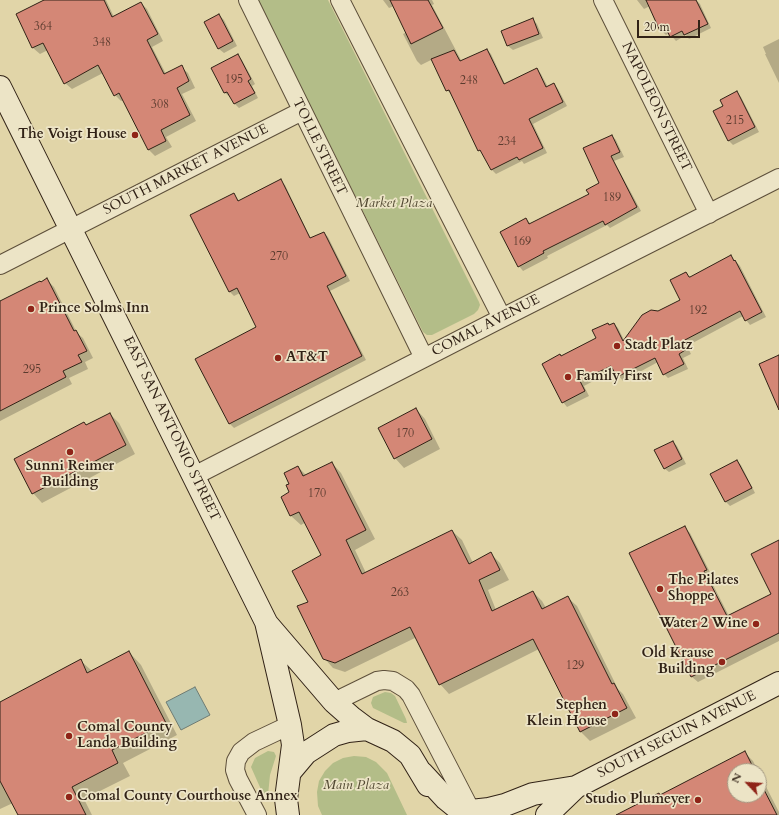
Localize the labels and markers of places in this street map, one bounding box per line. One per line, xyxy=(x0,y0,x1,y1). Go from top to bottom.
place label: The Voigt House xyxy=(18,127,127,143)
marker: The Voigt House xyxy=(130,130,140,140)
place label: Prince Solms Inn xyxy=(39,301,149,317)
marker: Prince Solms Inn xyxy=(26,304,36,314)
place label: Stadt Platz xyxy=(625,338,693,354)
marker: Stadt Platz xyxy=(612,341,622,351)
place label: AT&T xyxy=(286,350,328,366)
marker: AT&T xyxy=(273,353,283,363)
place label: Family First xyxy=(576,369,652,385)
marker: Family First xyxy=(563,372,573,382)
marker: Sunni Reimer Building xyxy=(65,447,75,457)
place label: Sunni Reimer Building xyxy=(26,459,114,492)
place label: The Pilates Shoppe xyxy=(668,573,739,606)
marker: The Pilates Shoppe xyxy=(655,584,665,594)
place label: Water 2 Wine xyxy=(659,616,748,632)
marker: Water 2 Wine xyxy=(751,619,761,629)
place label: Old Krause Building xyxy=(641,646,714,678)
marker: Old Krause Building xyxy=(717,657,727,667)
place label: Stephen Klein House xyxy=(527,698,607,730)
marker: Stephen Klein House xyxy=(610,709,620,719)
place label: Comal County Landa Building xyxy=(77,720,177,752)
marker: Comal County Landa Building xyxy=(64,731,74,741)
place label: Comal County Courthouse Annex xyxy=(77,789,298,805)
marker: Comal County Courthouse Annex xyxy=(64,792,74,802)
place label: Studio Plumeyer xyxy=(585,792,690,808)
marker: Studio Plumeyer xyxy=(693,795,703,805)

